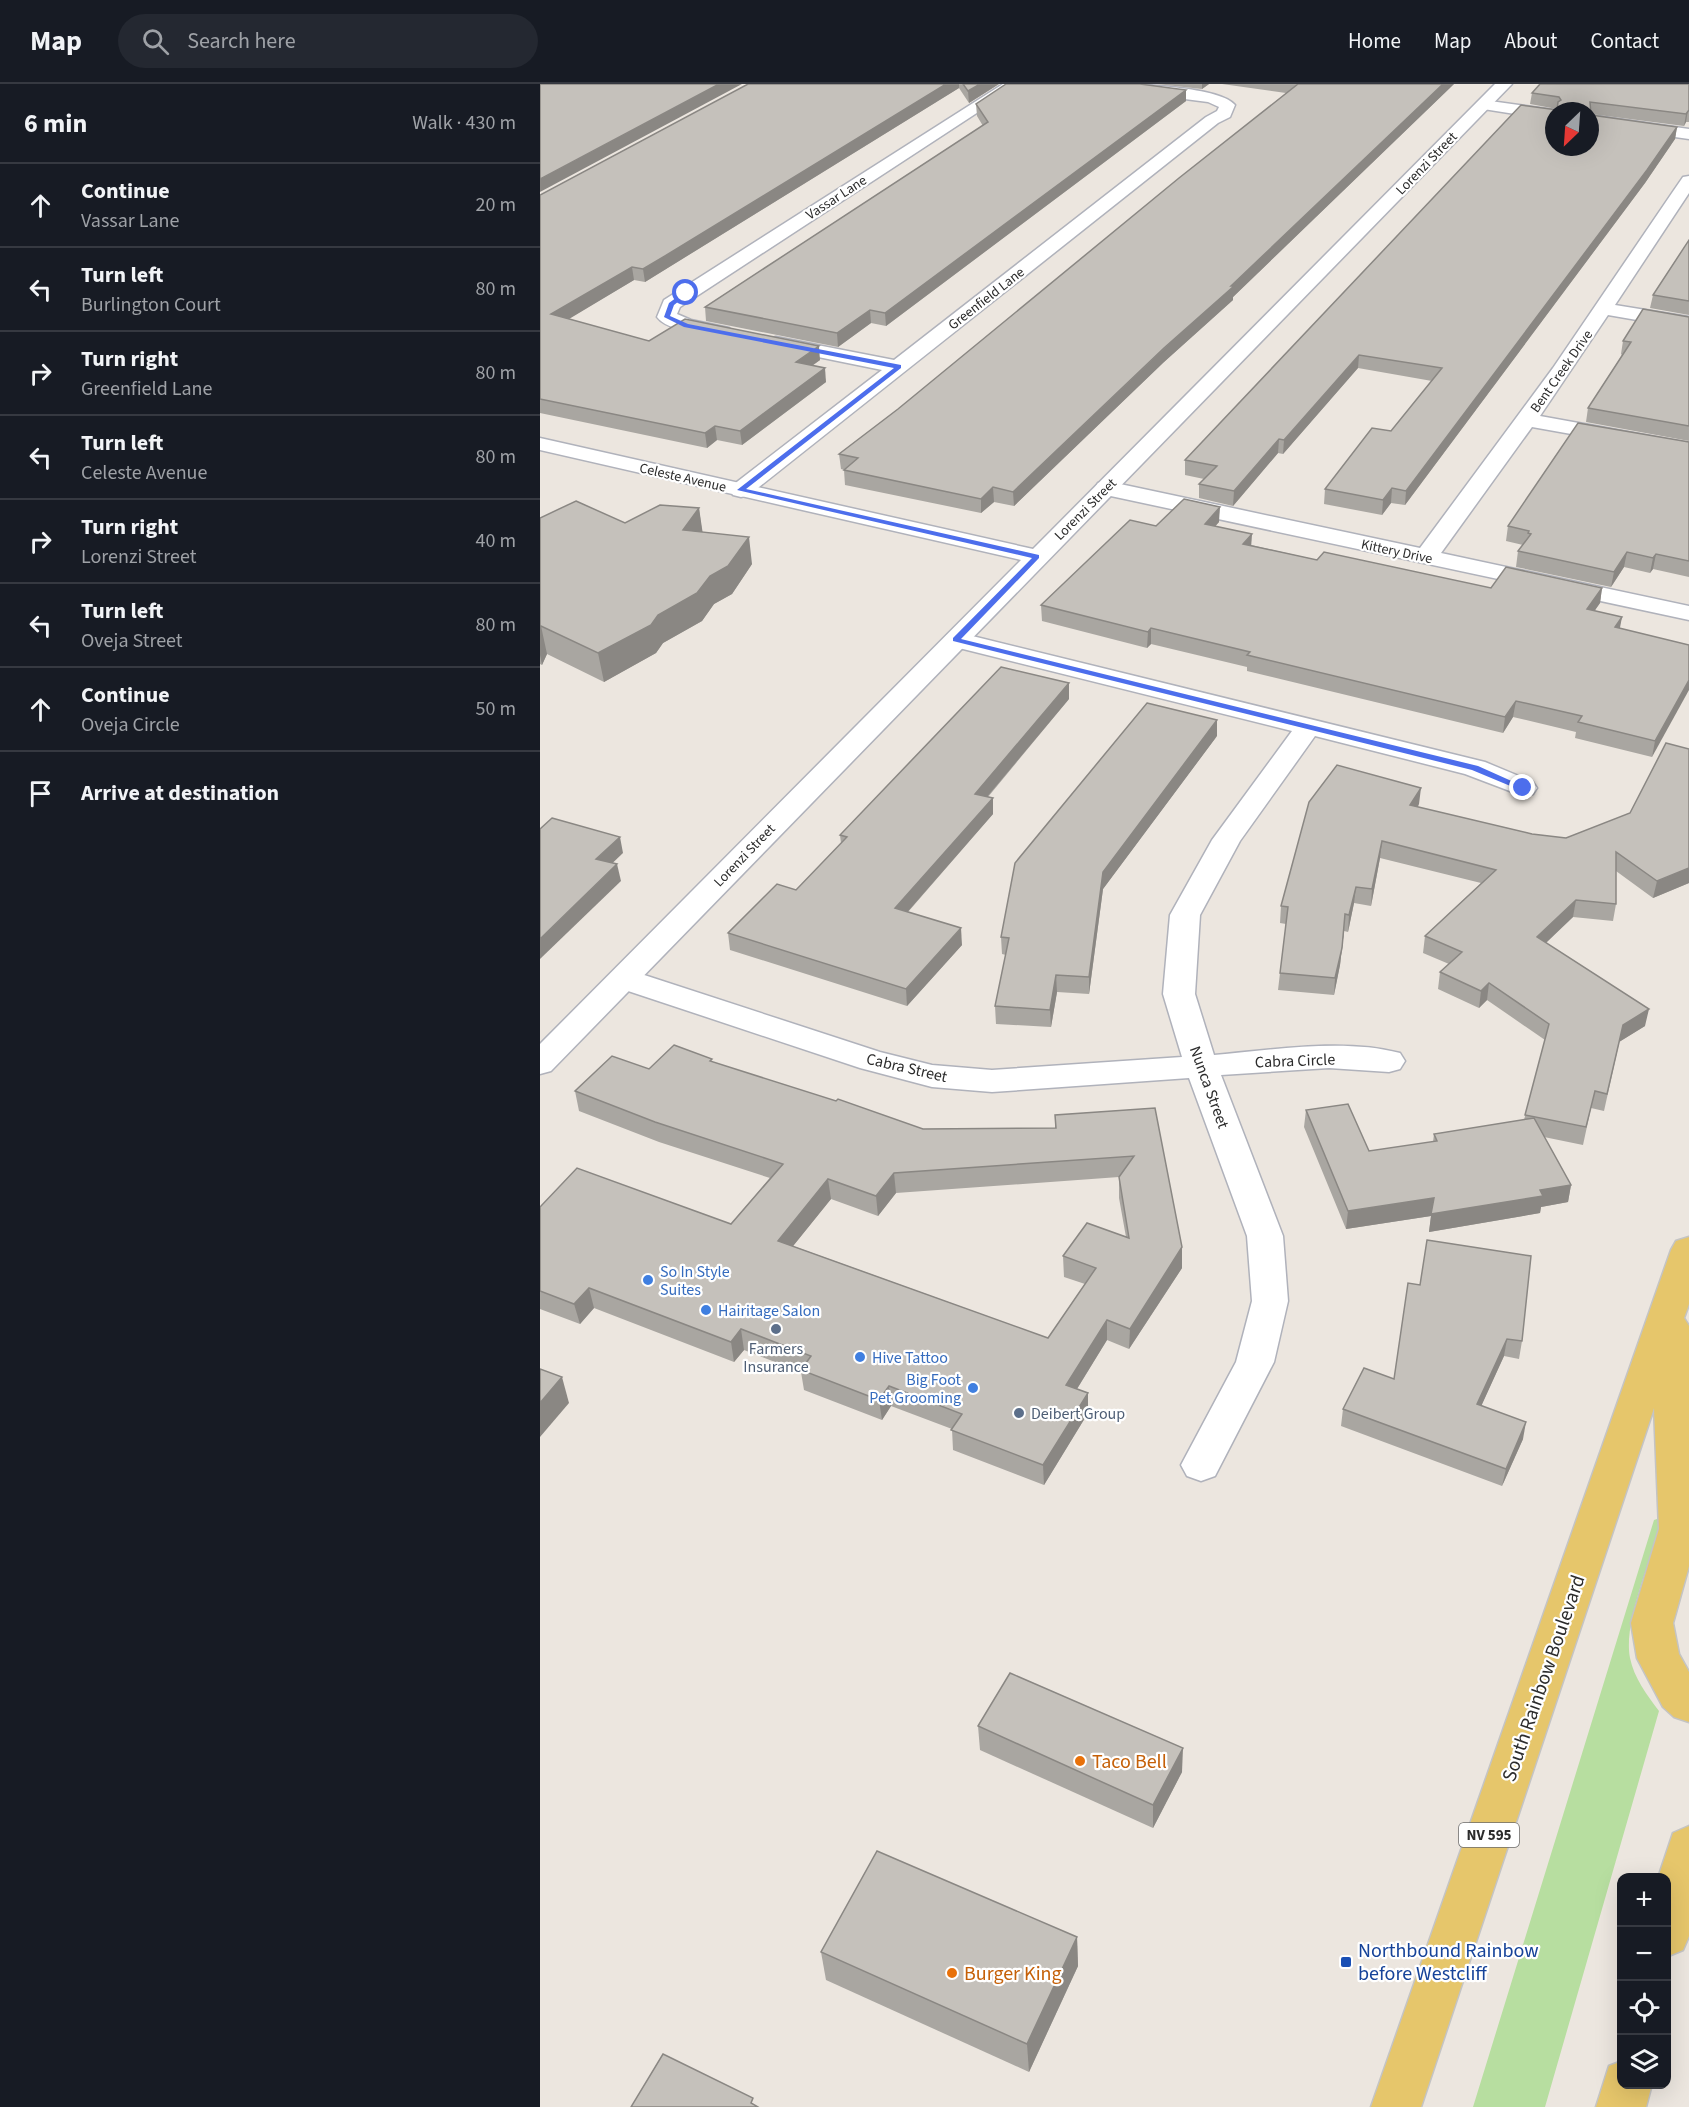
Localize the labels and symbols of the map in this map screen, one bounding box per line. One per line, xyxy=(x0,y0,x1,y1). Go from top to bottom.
north arrow xyxy=(1545,102,1599,156)
street label: Lorenzi Street xyxy=(1391,127,1462,200)
street label: Vassar Lane xyxy=(802,171,871,225)
street label: Greenfield Lane xyxy=(944,263,1029,335)
route start xyxy=(672,279,698,305)
street label: Bent Creek Drive xyxy=(1526,326,1598,417)
street label: Celeste Avenue xyxy=(637,458,728,498)
street label: Lorenzi Street xyxy=(1050,474,1122,545)
street label: Kittery Drive xyxy=(1359,535,1434,569)
route end xyxy=(1509,774,1535,800)
street label: Lorenzi Street xyxy=(709,819,780,892)
street label: Nunca Street xyxy=(1184,1043,1234,1132)
street label: Cabra Street xyxy=(864,1048,950,1088)
street label: Cabra Circle xyxy=(1255,1049,1336,1073)
place label: So In Style Suites xyxy=(660,1261,730,1301)
marker: So In Style Suites xyxy=(641,1273,655,1287)
place label: Hairitage Salon xyxy=(718,1300,820,1322)
marker: Hairitage Salon xyxy=(699,1303,713,1317)
marker: Farmers Insurance xyxy=(769,1322,783,1336)
place label: Farmers Insurance xyxy=(743,1338,809,1378)
place label: Hive Tattoo xyxy=(872,1347,948,1369)
marker: Hive Tattoo xyxy=(853,1350,867,1364)
place label: Big Foot Pet Grooming xyxy=(869,1369,962,1409)
marker: Big Foot Pet Grooming xyxy=(966,1381,980,1395)
place label: Deibert Group xyxy=(1031,1403,1125,1425)
marker: Deibert Group xyxy=(1012,1406,1026,1420)
street label: South Rainbow Boulevard xyxy=(1495,1571,1593,1785)
place label: Taco Bell xyxy=(1092,1748,1167,1776)
marker: Taco Bell xyxy=(1073,1754,1087,1768)
road number: NV 595 xyxy=(1459,1823,1519,1847)
place label: Northbound Rainbow before Westcliff xyxy=(1358,1937,1539,1988)
marker: Northbound Rainbow before Westcliff xyxy=(1339,1955,1353,1969)
place label: Burger King xyxy=(964,1960,1062,1988)
marker: Burger King xyxy=(945,1966,959,1980)

